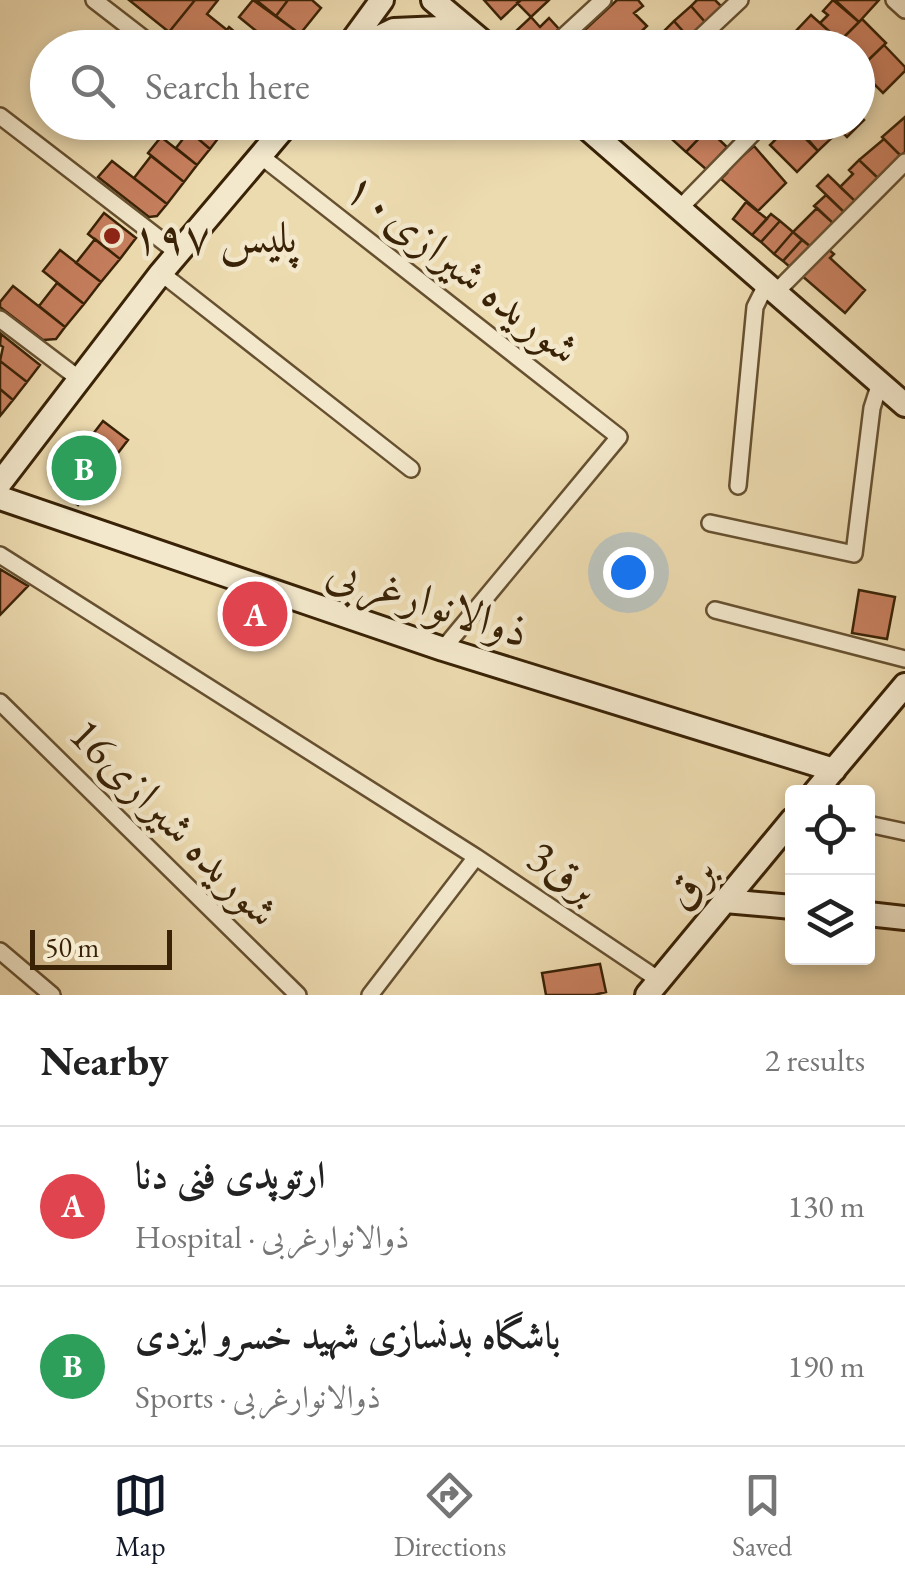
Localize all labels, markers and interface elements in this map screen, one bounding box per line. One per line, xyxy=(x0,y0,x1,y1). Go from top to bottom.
search box xyxy=(30,30,875,140)
icon: search xyxy=(65,58,120,113)
text: Search here xyxy=(145,61,310,110)
street label: ۱۰شوریده شیرازی xyxy=(334,157,592,377)
place label: پلیس ۱۹۷ xyxy=(132,207,299,269)
marker: پلیس ۱۹۷ xyxy=(101,225,123,247)
pin: B xyxy=(52,430,116,506)
street label: ذوالانوارغربی xyxy=(319,540,536,664)
your location xyxy=(603,547,654,598)
pin: A xyxy=(222,576,288,652)
street label: شوریده شیرازی16 xyxy=(58,705,292,939)
map controls xyxy=(785,785,875,965)
button: locate xyxy=(785,785,875,875)
street label: 3برق xyxy=(517,826,611,916)
street label: برق xyxy=(650,843,728,921)
button: layers xyxy=(785,875,875,965)
scale bar xyxy=(30,925,172,970)
text: 50 m xyxy=(45,929,99,965)
text: Nearby xyxy=(40,1033,169,1088)
text: 2 results xyxy=(765,1039,865,1081)
text: ارتوپدی فنی دنا xyxy=(135,1150,326,1199)
text: A xyxy=(61,1185,84,1227)
text: 130 m xyxy=(788,1185,865,1227)
text: Hospital · ذوالانوارغربی xyxy=(135,1216,409,1258)
text: باشگاه بدنسازی شهید خسرو ایزدی xyxy=(135,1310,560,1359)
text: B xyxy=(62,1345,83,1387)
text: 190 m xyxy=(788,1345,865,1387)
text: Sports · ذوالانوارغربی xyxy=(135,1376,381,1418)
tab: Map xyxy=(113,1468,168,1564)
tab: Directions xyxy=(394,1468,506,1564)
tab: Saved xyxy=(732,1468,792,1564)

